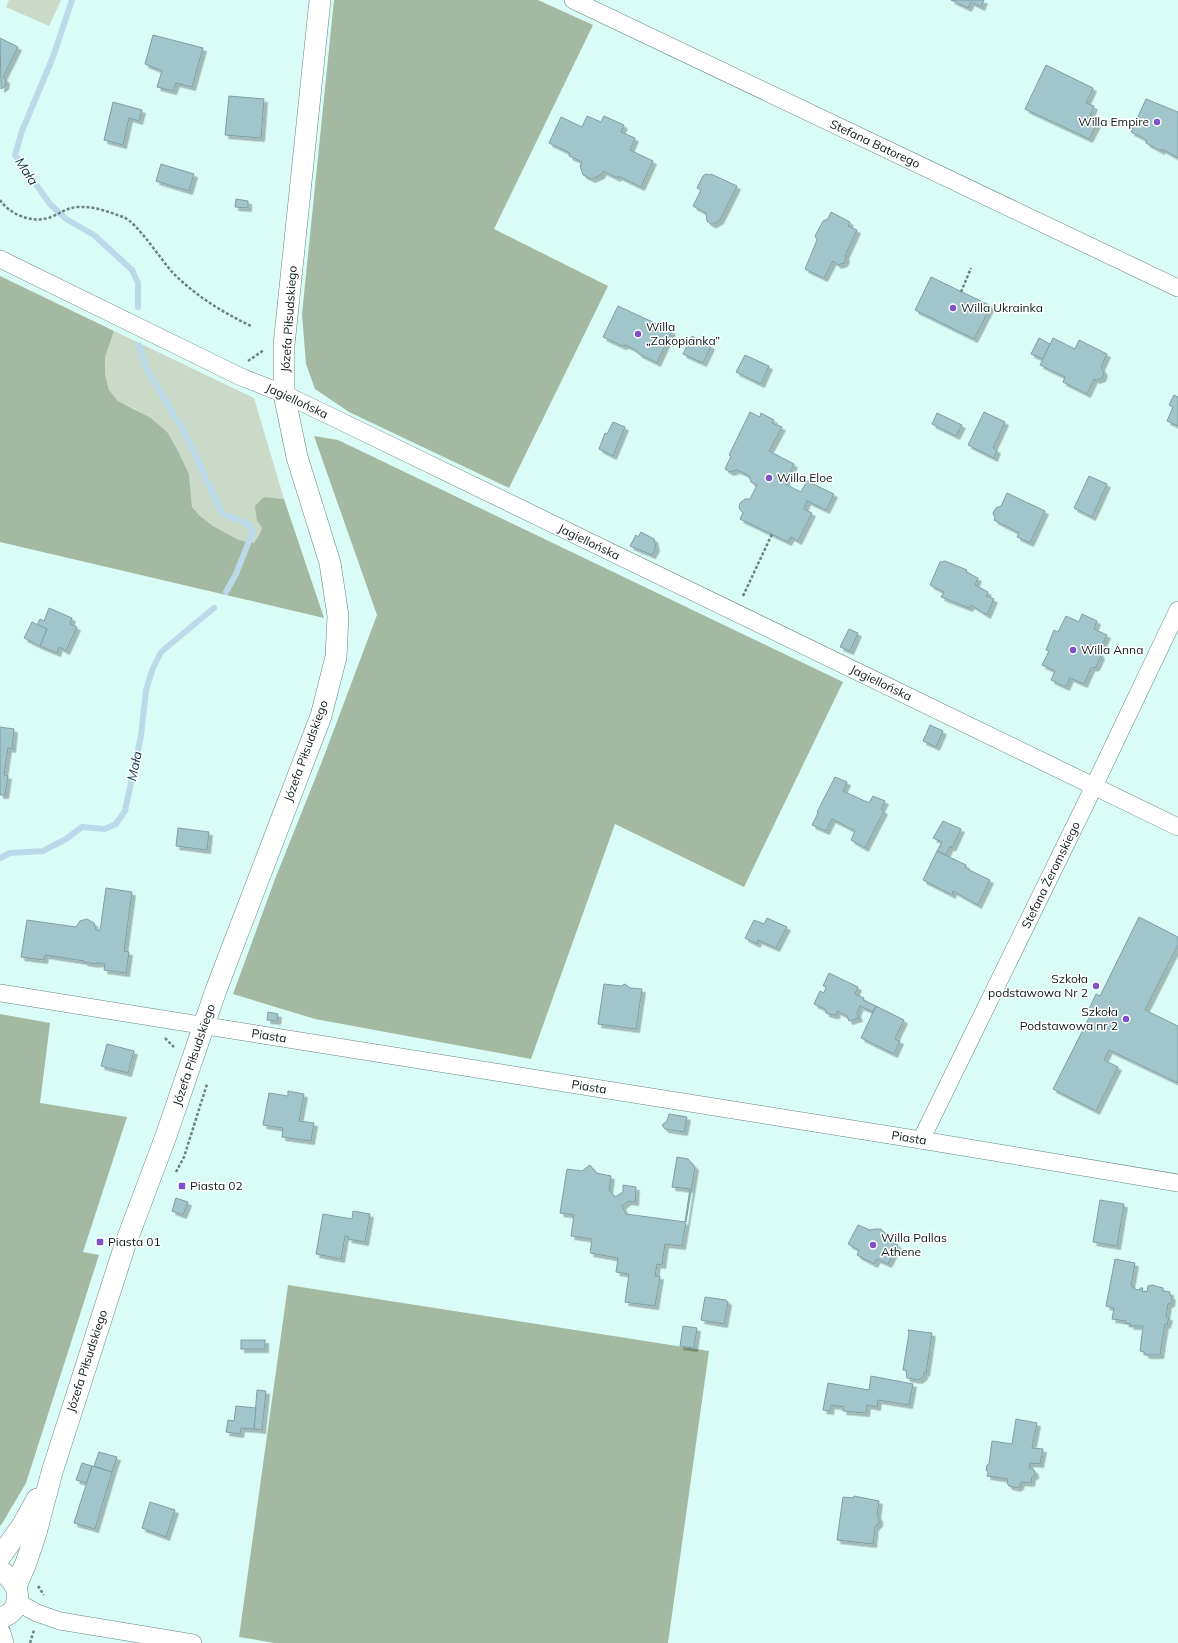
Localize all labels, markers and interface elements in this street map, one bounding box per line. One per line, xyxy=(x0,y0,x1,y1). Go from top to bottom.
place label: Willa Empire xyxy=(1078,114,1149,129)
street label: Stefana Batorego xyxy=(828,116,923,171)
marker: Willa Empire xyxy=(1152,117,1162,127)
water label: Mała xyxy=(12,154,42,188)
street label: Józefa Piłsudskiego xyxy=(277,265,300,373)
place label: Willa Ukrainka xyxy=(961,300,1043,315)
marker: Willa Ukrainka xyxy=(948,303,958,313)
place label: Willa „Zakopianka” xyxy=(646,319,720,348)
marker: Willa „Zakopianka” xyxy=(633,329,643,339)
street label: Jagiellońska xyxy=(264,380,331,421)
place label: Willa Eloe xyxy=(777,470,833,485)
marker: Willa Eloe xyxy=(764,473,774,483)
street label: Jagiellońska xyxy=(556,520,622,563)
place label: Willa Anna xyxy=(1081,642,1143,657)
marker: Willa Anna xyxy=(1068,645,1078,655)
street label: Jagiellońska xyxy=(848,661,914,704)
street label: Józefa Piłsudskiego xyxy=(280,698,331,804)
water label: Mała xyxy=(123,750,145,782)
street label: Stefana Żeromskiego xyxy=(1018,819,1083,931)
place label: Szkoła podstawowa Nr 2 xyxy=(988,971,1088,1000)
marker: Szkoła podstawowa Nr 2 xyxy=(1091,981,1101,991)
street label: Józefa Piłsudskiego xyxy=(169,1002,218,1108)
place label: Szkoła Podstawowa nr 2 xyxy=(1020,1004,1118,1033)
marker: Szkoła Podstawowa nr 2 xyxy=(1121,1014,1131,1024)
street label: Piasta xyxy=(251,1025,288,1046)
street label: Piasta xyxy=(571,1076,608,1097)
street label: Piasta xyxy=(891,1127,928,1148)
place label: Piasta 02 xyxy=(190,1178,243,1193)
marker: Piasta 02 xyxy=(177,1181,187,1191)
place label: Willa Pallas Athene xyxy=(881,1230,947,1259)
place label: Piasta 01 xyxy=(108,1234,161,1249)
marker: Piasta 01 xyxy=(95,1237,105,1247)
marker: Willa Pallas Athene xyxy=(868,1240,878,1250)
street label: Józefa Piłsudskiego xyxy=(63,1308,110,1414)

